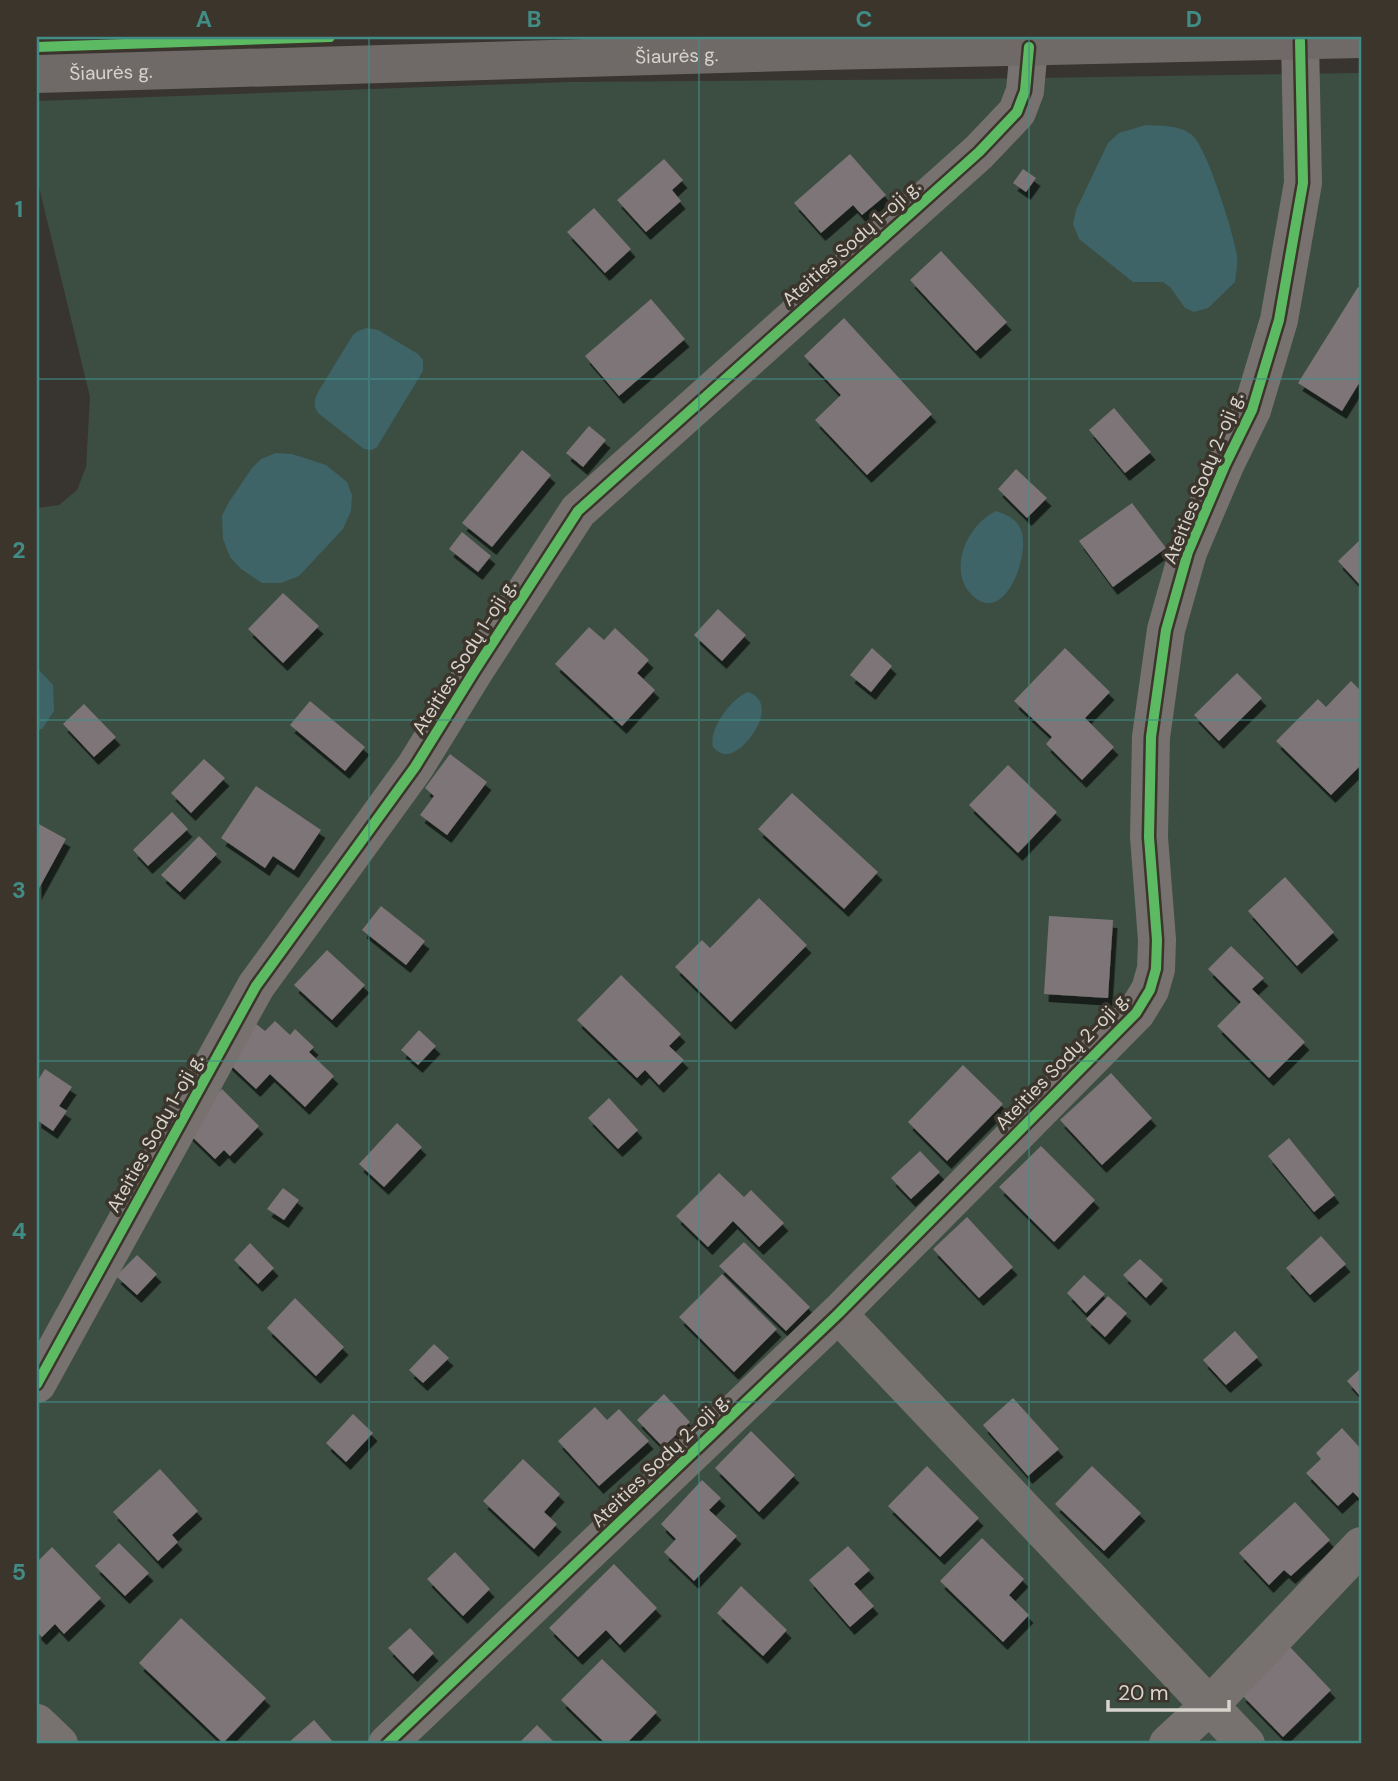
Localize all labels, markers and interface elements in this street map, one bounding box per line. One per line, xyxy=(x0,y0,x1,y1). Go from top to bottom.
text: A xyxy=(196,4,212,34)
text: B xyxy=(527,4,541,34)
text: C xyxy=(856,4,872,34)
text: D xyxy=(1186,4,1202,34)
street label: Šiaurės g. xyxy=(635,42,719,69)
street label: Šiaurės g. xyxy=(69,58,153,86)
street label: Ateities Sodų 1-oji g. xyxy=(777,174,925,312)
text: 1 xyxy=(15,194,23,224)
street label: Ateities Sodų 2-oji g. xyxy=(1157,388,1249,568)
text: 2 xyxy=(12,535,26,565)
street label: Ateities Sodų 1-oji g. xyxy=(406,575,522,739)
text: 3 xyxy=(12,875,26,905)
street label: Ateities Sodų 2-oji g. xyxy=(989,987,1135,1135)
street label: Ateities Sodų 1-oji g. xyxy=(101,1049,209,1217)
text: 4 xyxy=(12,1216,27,1246)
street label: Ateities Sodų 2-oji g. xyxy=(586,1387,734,1533)
text: 5 xyxy=(12,1557,26,1587)
scale bar xyxy=(1108,1669,1228,1713)
text: 20 m xyxy=(1118,1679,1169,1707)

